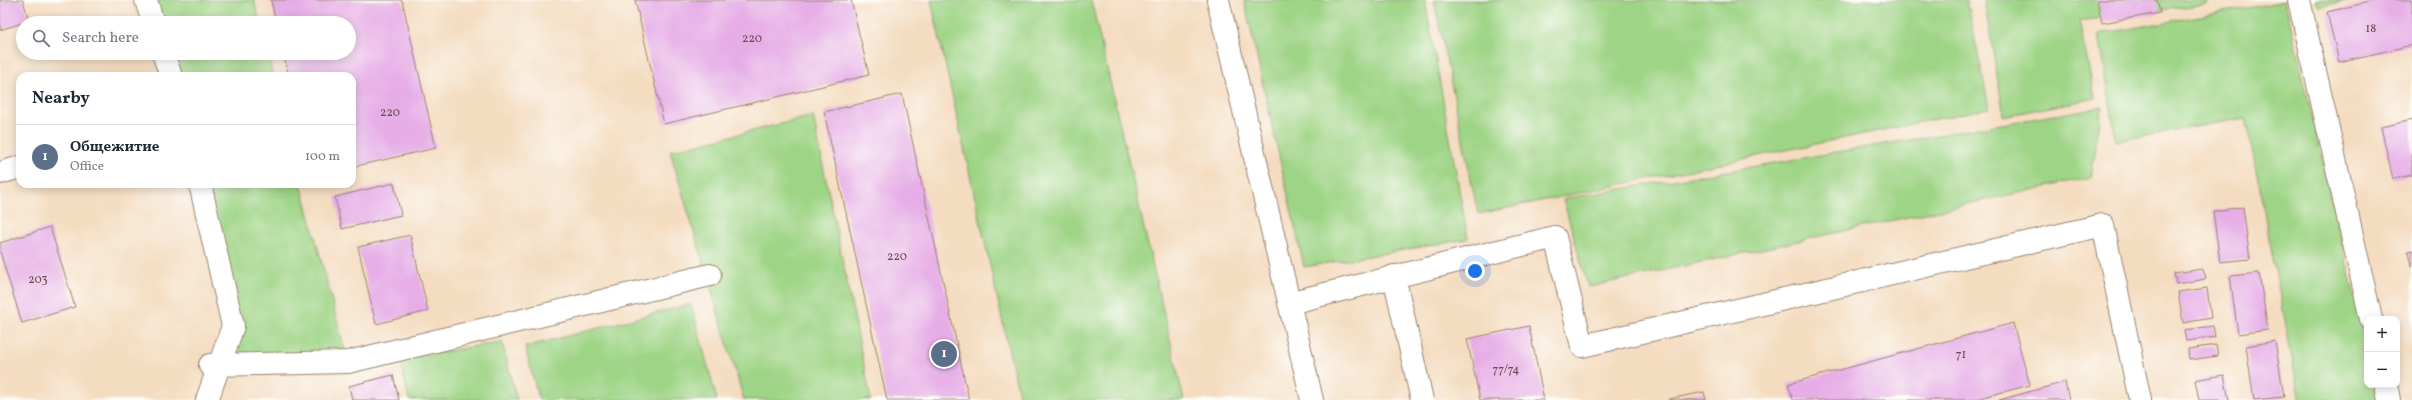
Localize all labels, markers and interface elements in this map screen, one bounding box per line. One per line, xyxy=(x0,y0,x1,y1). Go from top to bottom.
search box xyxy=(16,16,356,60)
house number: 18 xyxy=(2366,21,2376,37)
icon: search xyxy=(30,27,52,49)
text: Search here xyxy=(62,28,139,49)
house number: 220 xyxy=(742,31,762,47)
text: Nearby xyxy=(32,87,90,110)
house number: 220 xyxy=(380,105,400,121)
text: Общежитие xyxy=(70,137,160,158)
text: 1 xyxy=(42,148,48,166)
text: 100 m xyxy=(305,148,340,166)
text: Office xyxy=(70,158,104,176)
house number: 220 xyxy=(887,249,907,265)
your location xyxy=(1465,261,1485,281)
house number: 203 xyxy=(28,272,48,288)
map controls xyxy=(2364,316,2400,388)
button: + xyxy=(2364,316,2400,352)
pin: 1 xyxy=(931,339,957,369)
house number: 71 xyxy=(1956,347,1966,363)
button: − xyxy=(2364,352,2400,388)
house number: 77/74 xyxy=(1493,362,1519,378)

